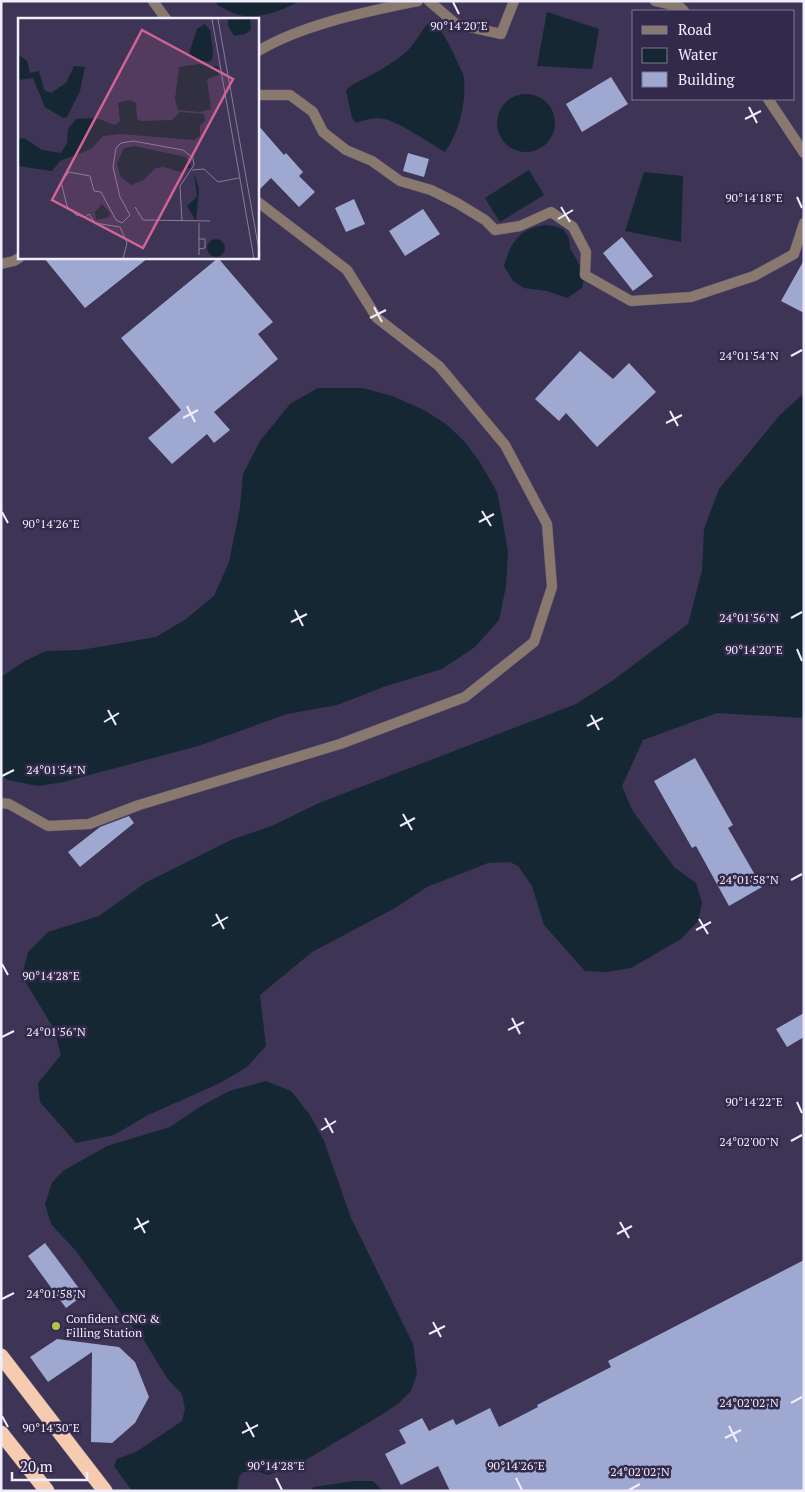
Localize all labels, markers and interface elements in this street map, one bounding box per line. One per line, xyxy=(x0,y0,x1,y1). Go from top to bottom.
legend xyxy=(632,10,795,100)
inset map xyxy=(18,18,259,259)
text: 90°14'20"E xyxy=(430,18,488,33)
text: Road xyxy=(678,19,711,39)
text: Water xyxy=(678,44,718,64)
text: Building xyxy=(678,69,736,89)
text: 90°14'18"E xyxy=(725,190,783,205)
text: 24°01'54"N xyxy=(719,348,779,363)
text: 90°14'26"E xyxy=(22,516,80,531)
text: 24°01'56"N xyxy=(719,610,779,625)
text: 90°14'20"E xyxy=(725,642,783,657)
text: 24°01'54"N xyxy=(26,762,86,777)
text: 24°01'58"N xyxy=(719,872,779,887)
text: 90°14'28"E xyxy=(22,968,80,983)
text: 24°01'56"N xyxy=(26,1024,86,1039)
text: 90°14'22"E xyxy=(725,1094,783,1109)
text: 24°02'00"N xyxy=(719,1134,779,1149)
text: 24°01'58"N xyxy=(26,1286,86,1301)
place label: Confident CNG & Filling Station xyxy=(66,1311,160,1340)
marker: Confident CNG & Filling Station xyxy=(50,1320,62,1332)
text: 24°02'02"N xyxy=(719,1395,779,1410)
text: 90°14'30"E xyxy=(22,1420,80,1435)
scale bar xyxy=(12,1450,88,1482)
text: 20 m xyxy=(20,1456,53,1476)
text: 90°14'28"E xyxy=(247,1458,305,1473)
text: 90°14'26"E xyxy=(487,1458,545,1473)
text: 24°02'02"N xyxy=(610,1464,670,1479)

